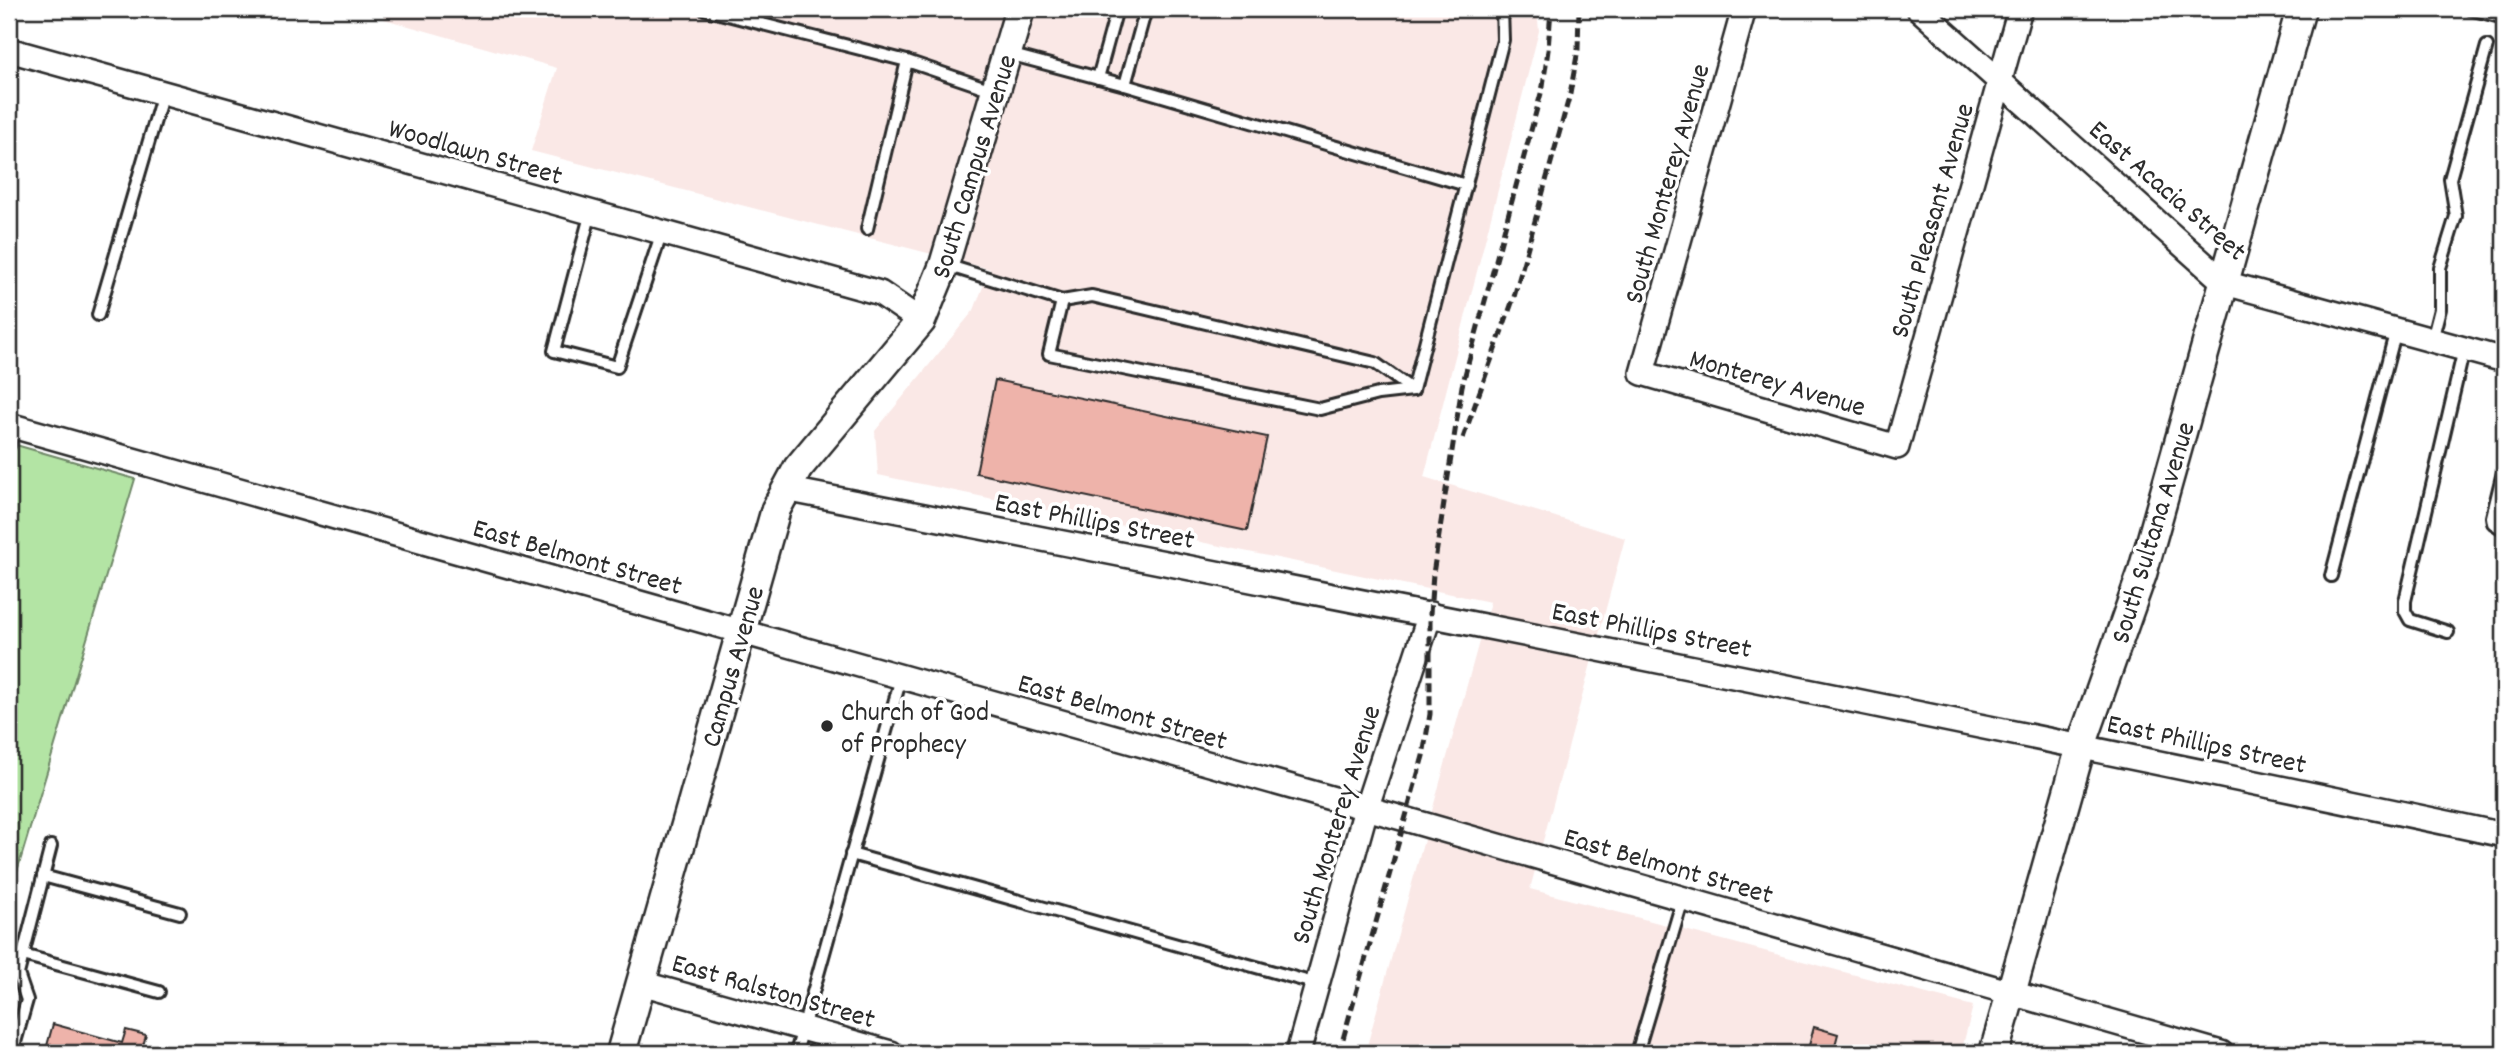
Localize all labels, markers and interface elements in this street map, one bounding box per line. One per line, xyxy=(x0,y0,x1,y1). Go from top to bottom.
street label: South Campus Avenue xyxy=(924,50,1030,284)
street label: South Monterey Avenue xyxy=(1616,60,1723,309)
street label: South Pleasant Avenue xyxy=(1882,99,1987,343)
street label: Woodlawn Street xyxy=(383,111,566,199)
street label: East Acacia Street xyxy=(2078,113,2254,273)
street label: Monterey Avenue xyxy=(1684,342,1869,430)
street label: South Sultana Avenue xyxy=(2103,418,2209,649)
street label: East Phillips Street xyxy=(991,485,1197,563)
street label: East Belmont Street xyxy=(467,511,686,609)
street label: Campus Avenue xyxy=(694,582,778,753)
street label: East Phillips Street xyxy=(1548,594,1754,672)
street label: East Belmont Street xyxy=(1012,666,1231,764)
place label: Church of God of Prophecy xyxy=(841,695,989,767)
street label: South Monterey Avenue xyxy=(1283,701,1394,950)
street label: East Phillips Street xyxy=(2103,706,2309,788)
marker: Church of God of Prophecy xyxy=(819,718,835,734)
street label: East Belmont Street xyxy=(1558,820,1777,918)
street label: East Ralston Street xyxy=(666,946,879,1042)

